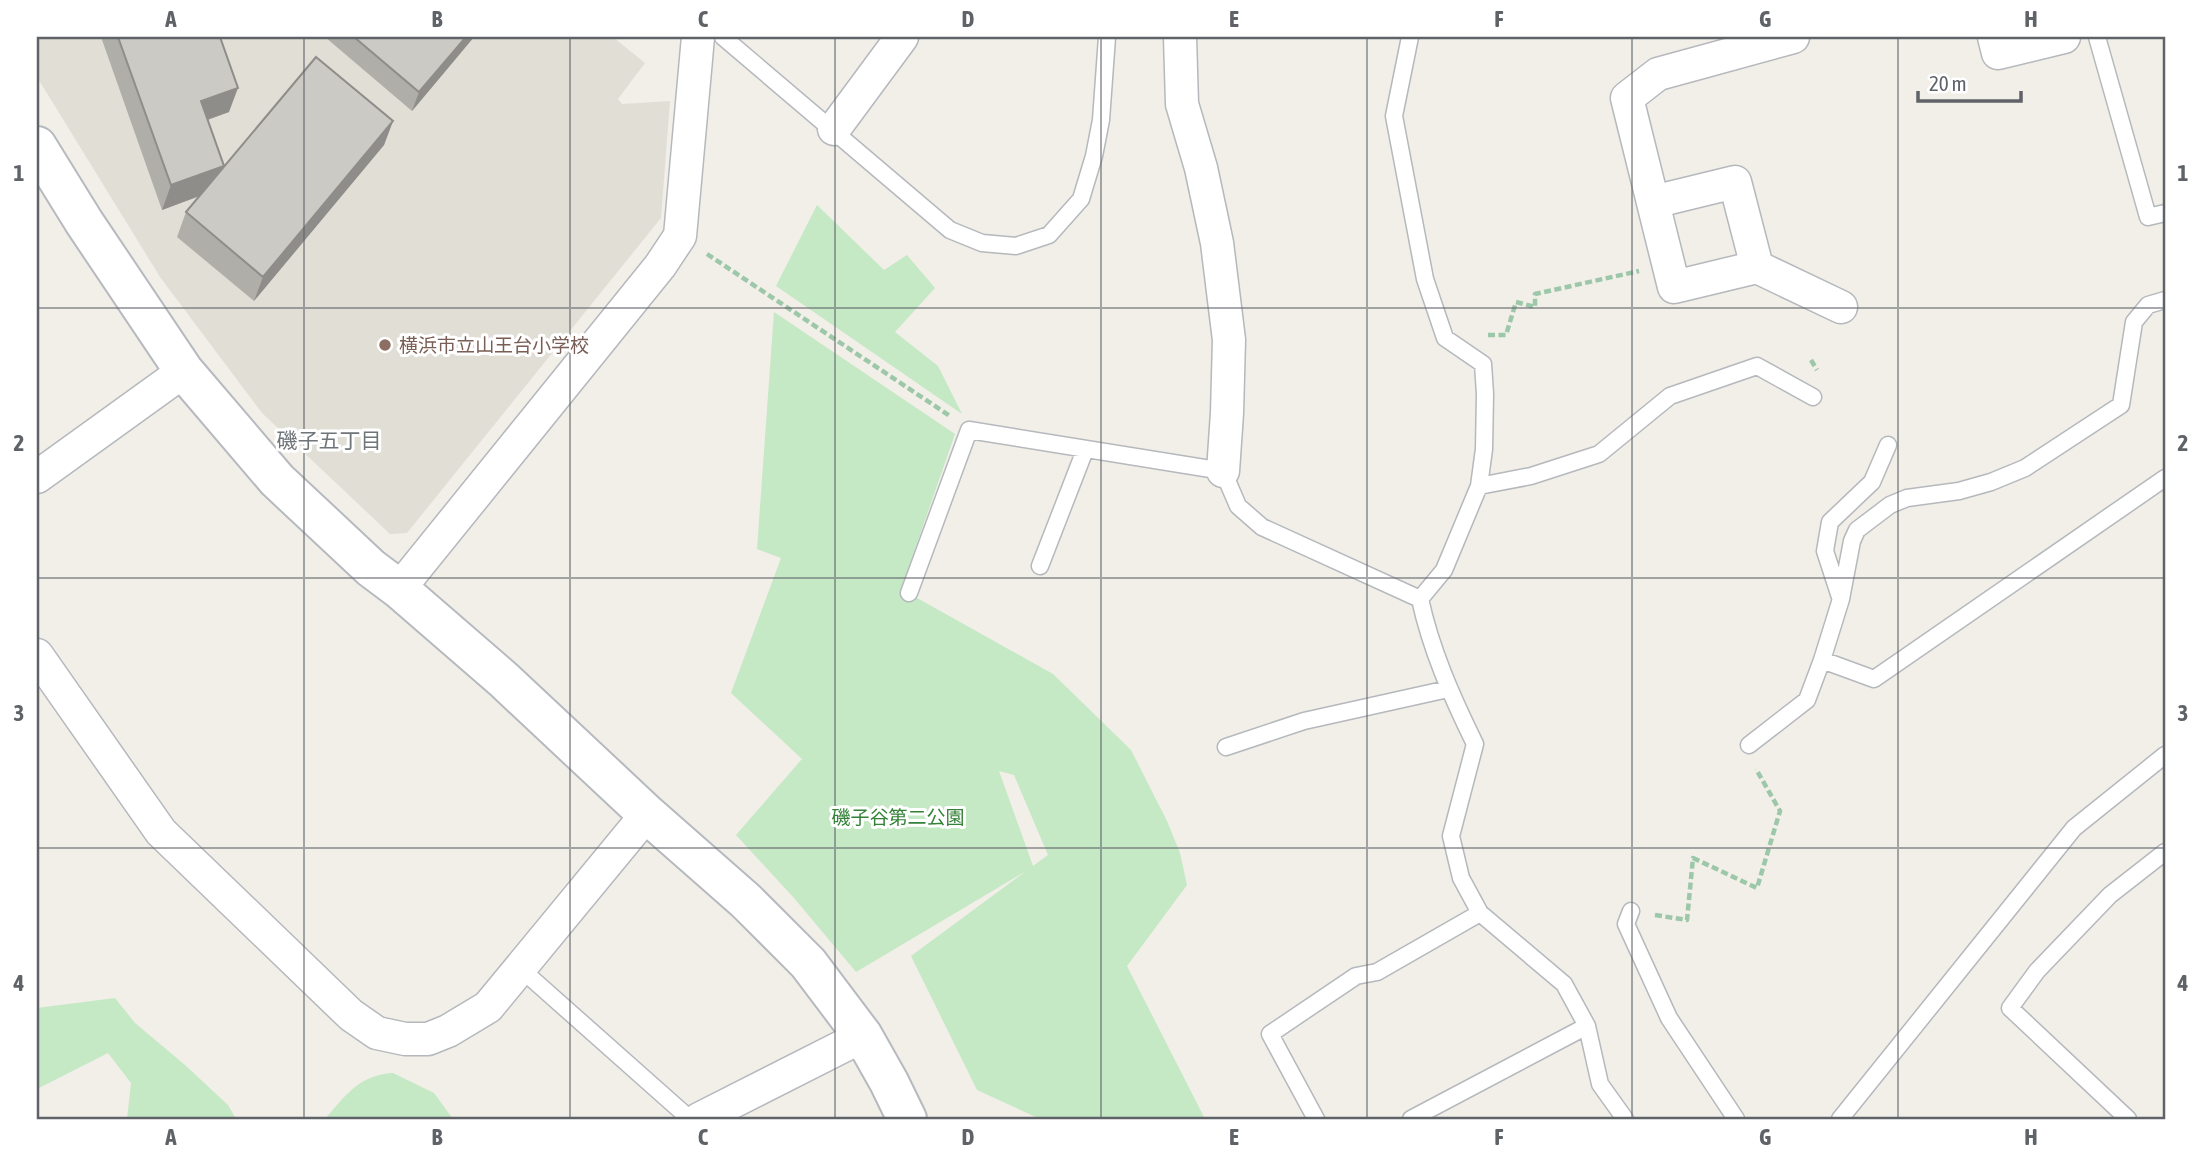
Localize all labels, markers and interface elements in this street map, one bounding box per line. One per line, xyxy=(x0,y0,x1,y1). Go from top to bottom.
text: A xyxy=(164,6,177,32)
text: B xyxy=(432,6,443,32)
text: C xyxy=(698,6,709,32)
text: D xyxy=(962,6,975,32)
text: E xyxy=(1229,6,1239,32)
text: F xyxy=(1494,6,1504,32)
text: G xyxy=(1759,6,1771,32)
text: H xyxy=(2024,6,2038,32)
scale bar xyxy=(1918,60,2022,104)
text: 20 m xyxy=(1929,71,1967,95)
text: 1 xyxy=(14,160,25,186)
text: 1 xyxy=(2178,160,2189,186)
place label: 横浜市立山王台小学校 xyxy=(399,334,589,356)
marker: 横浜市立山王台小学校 xyxy=(377,337,393,353)
district label: 磯子五丁目 xyxy=(277,428,382,452)
text: 2 xyxy=(14,430,24,456)
text: 2 xyxy=(2178,430,2188,456)
text: 3 xyxy=(14,700,24,726)
text: 3 xyxy=(2178,700,2188,726)
park label: 磯子谷第二公園 xyxy=(831,806,965,828)
text: 4 xyxy=(13,970,25,996)
text: 4 xyxy=(2177,970,2189,996)
text: A xyxy=(164,1124,177,1150)
text: B xyxy=(432,1124,443,1150)
text: C xyxy=(698,1124,709,1150)
text: D xyxy=(962,1124,975,1150)
text: E xyxy=(1229,1124,1239,1150)
text: F xyxy=(1494,1124,1504,1150)
text: G xyxy=(1759,1124,1771,1150)
text: H xyxy=(2024,1124,2038,1150)

